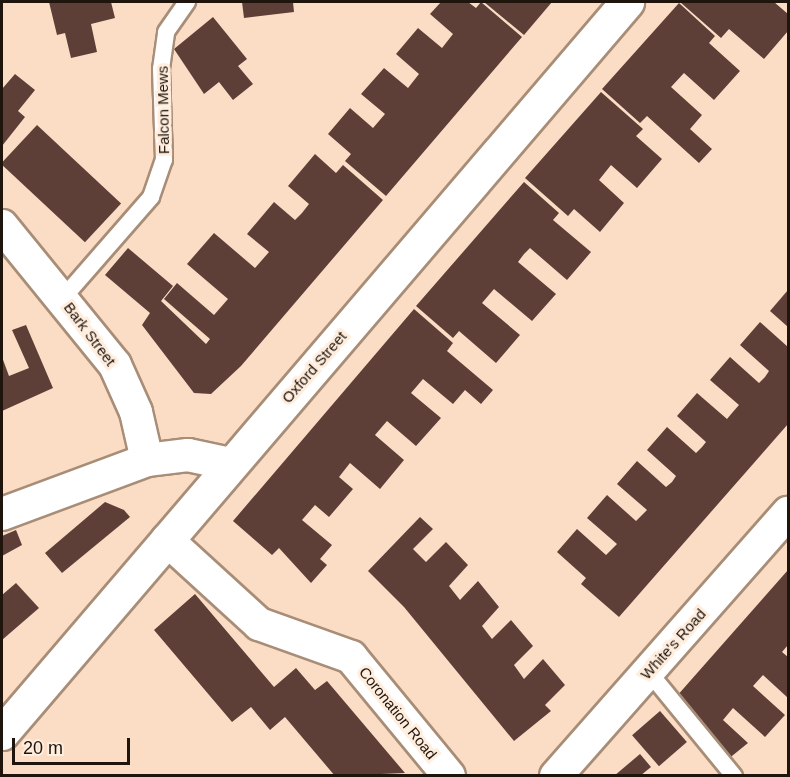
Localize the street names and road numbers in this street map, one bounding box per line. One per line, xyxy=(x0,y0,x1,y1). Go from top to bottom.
street label: Falcon Mews xyxy=(153,66,173,154)
street label: Bark Street xyxy=(60,299,120,369)
street label: Oxford Street xyxy=(278,327,350,407)
street label: White's Road xyxy=(637,605,709,683)
street label: Coronation Road xyxy=(355,663,441,763)

